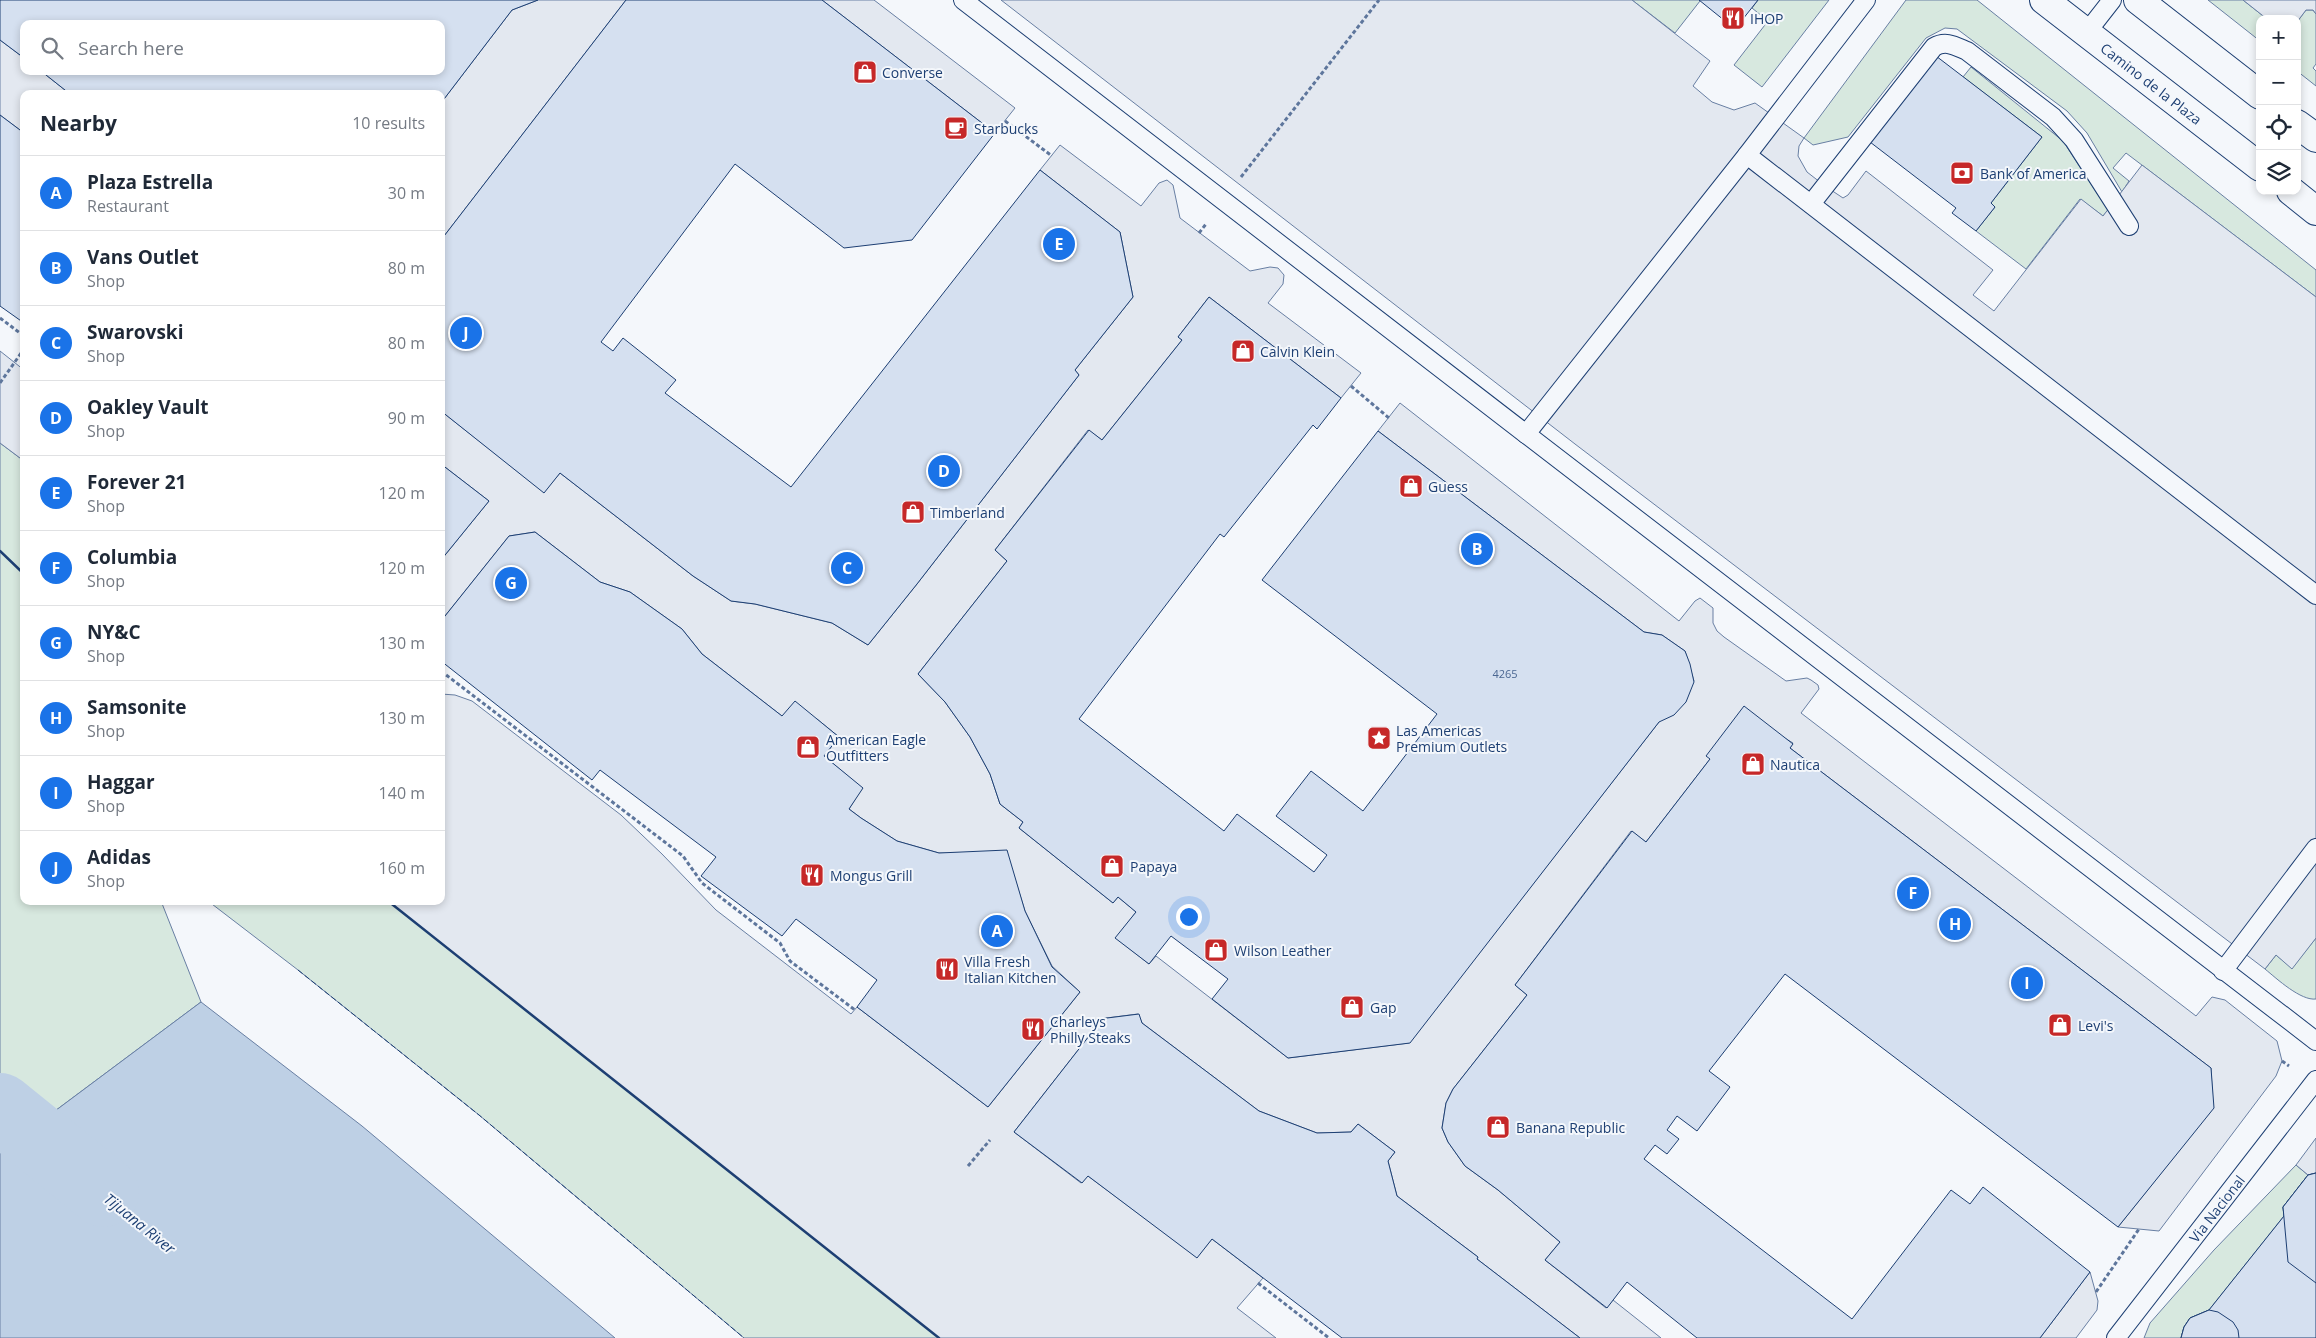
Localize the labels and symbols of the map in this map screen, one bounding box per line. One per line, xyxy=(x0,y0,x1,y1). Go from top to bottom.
restaurant icon: IHOP xyxy=(1720,5,1746,31)
place label: IHOP xyxy=(1750,9,1784,28)
street label: Camino de la Plaza xyxy=(2097,38,2206,128)
shop icon: Converse xyxy=(852,59,878,85)
place label: Converse xyxy=(882,63,943,82)
cafe icon: Starbucks xyxy=(943,115,969,141)
place label: Starbucks xyxy=(974,119,1038,138)
bank icon: Bank of America xyxy=(1949,160,1975,186)
place label: Bank of America xyxy=(1980,164,2087,183)
pin: E xyxy=(1043,225,1075,263)
pin: J xyxy=(450,314,482,352)
shop icon: Calvin Klein xyxy=(1230,338,1256,364)
place label: Calvin Klein xyxy=(1260,342,1335,361)
pin: D xyxy=(928,452,960,490)
shop icon: Guess xyxy=(1398,473,1424,499)
place label: Guess xyxy=(1428,477,1468,496)
shop icon: Timberland xyxy=(900,499,926,525)
place label: Timberland xyxy=(930,503,1005,522)
pin: B xyxy=(1461,530,1493,568)
pin: C xyxy=(831,549,863,587)
pin: G xyxy=(495,564,527,602)
house number: 4265 xyxy=(1492,666,1518,681)
place label: Las Americas Premium Outlets xyxy=(1396,721,1508,756)
place icon: Las Americas Premium Outlets xyxy=(1366,725,1392,751)
place label: American Eagle Outfitters xyxy=(826,730,926,765)
shop icon: American Eagle Outfitters xyxy=(795,734,821,760)
shop icon: Nautica xyxy=(1740,751,1766,777)
place label: Nautica xyxy=(1770,755,1820,774)
shop icon: Papaya xyxy=(1099,853,1125,879)
place label: Papaya xyxy=(1130,857,1177,876)
restaurant icon: Mongus Grill xyxy=(799,862,825,888)
place label: Mongus Grill xyxy=(830,866,913,885)
pin: F xyxy=(1897,874,1929,912)
your location xyxy=(1176,904,1202,930)
pin: H xyxy=(1939,905,1971,943)
pin: A xyxy=(981,912,1013,950)
shop icon: Wilson Leather xyxy=(1203,937,1229,963)
place label: Wilson Leather xyxy=(1234,941,1332,960)
place label: Villa Fresh Italian Kitchen xyxy=(964,952,1057,987)
restaurant icon: Villa Fresh Italian Kitchen xyxy=(934,956,960,982)
pin: I xyxy=(2011,964,2043,1002)
shop icon: Gap xyxy=(1339,994,1365,1020)
place label: Gap xyxy=(1370,998,1397,1017)
place label: Charleys Philly Steaks xyxy=(1050,1012,1131,1047)
shop icon: Levi's xyxy=(2047,1012,2073,1038)
restaurant icon: Charleys Philly Steaks xyxy=(1020,1016,1046,1042)
place label: Levi's xyxy=(2078,1016,2114,1035)
shop icon: Banana Republic xyxy=(1485,1114,1511,1140)
place label: Banana Republic xyxy=(1516,1118,1625,1137)
street label: Via Nacional xyxy=(2184,1171,2249,1246)
water label: Tijuana River xyxy=(100,1188,180,1258)

